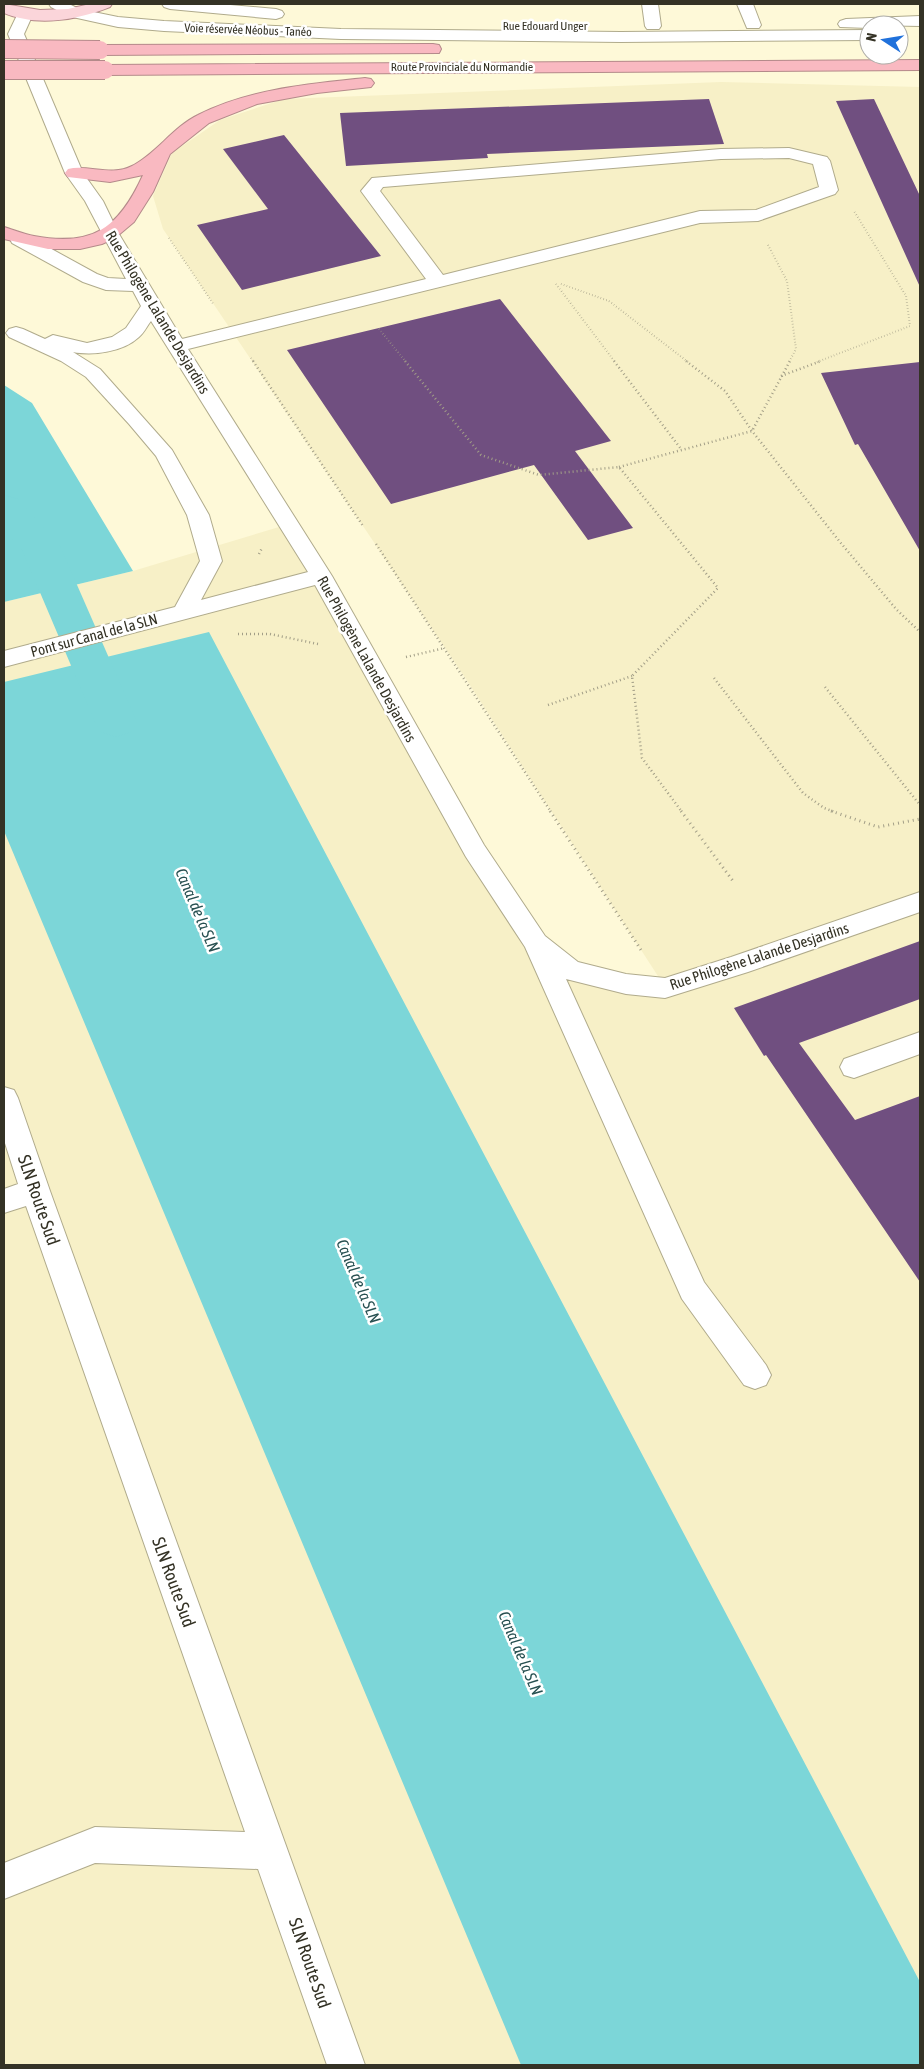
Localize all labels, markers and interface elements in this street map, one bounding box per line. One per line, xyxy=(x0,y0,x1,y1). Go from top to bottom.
north arrow xyxy=(859,15,909,65)
street label: Rue Edouard Unger xyxy=(503,19,588,33)
street label: Voie réservée Néobus - Tanéo xyxy=(184,21,312,39)
text: N xyxy=(863,32,880,43)
street label: Route Provinciale du Normandie xyxy=(391,60,533,74)
street label: Rue Philogène Lalande Desjardins xyxy=(103,227,213,397)
street label: Rue Philogène Lalande Desjardins xyxy=(314,573,420,745)
street label: Pont sur Canal de la SLN xyxy=(29,610,159,660)
water label: Canal de la SLN xyxy=(172,865,224,955)
street label: Rue Philogène Lalande Desjardins xyxy=(667,919,851,993)
street label: SLN Route Sud xyxy=(14,1152,64,1248)
water label: Canal de la SLN xyxy=(333,1236,385,1326)
street label: SLN Route Sud xyxy=(148,1534,200,1630)
water label: Canal de la SLN xyxy=(495,1608,547,1698)
street label: SLN Route Sud xyxy=(285,1915,335,2011)

